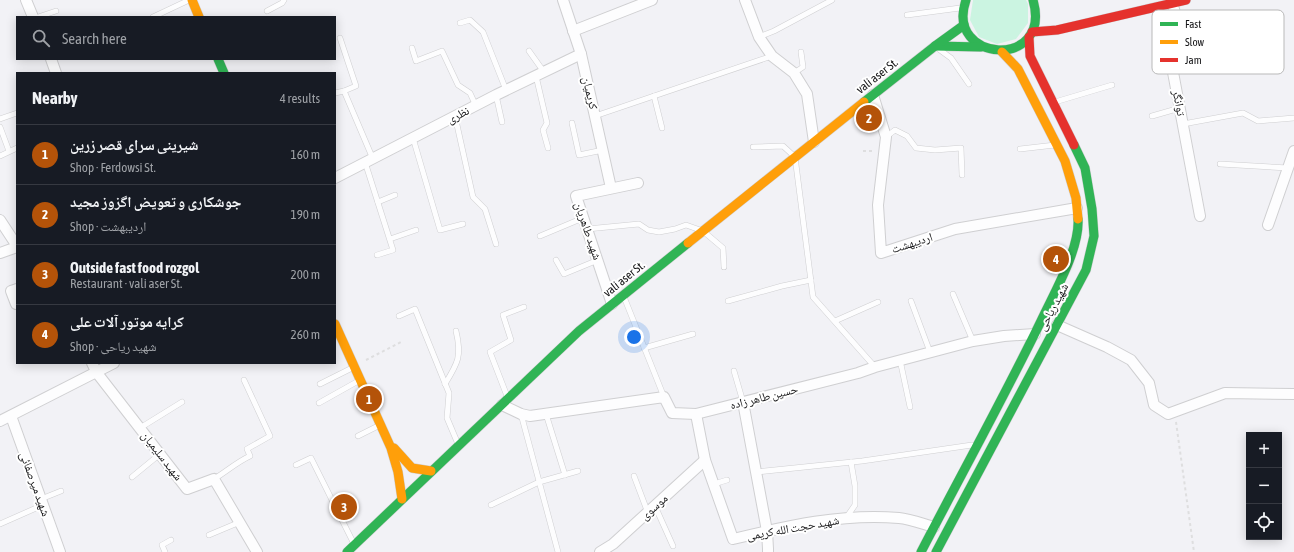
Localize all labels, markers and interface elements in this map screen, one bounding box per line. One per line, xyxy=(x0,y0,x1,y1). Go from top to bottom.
legend xyxy=(1152,10,1284,74)
search box xyxy=(16,16,336,60)
text: Fast xyxy=(1185,18,1201,30)
icon: search xyxy=(30,27,52,49)
text: Search here xyxy=(62,30,127,47)
text: Slow xyxy=(1185,36,1204,48)
text: Jam xyxy=(1185,54,1202,66)
street label: vali aser St. xyxy=(853,55,901,97)
street label: کریمیان xyxy=(579,75,601,111)
text: Nearby xyxy=(32,88,78,108)
street label: توانگر xyxy=(1169,88,1188,118)
text: 4 results xyxy=(280,91,320,106)
pin: 2 xyxy=(856,103,882,133)
street label: نظری xyxy=(445,104,471,126)
text: شیرینی سرای قصر زرین xyxy=(70,136,199,153)
text: 1 xyxy=(42,147,48,162)
text: 160 m xyxy=(291,147,320,162)
text: Shop · Ferdowsi St. xyxy=(70,160,156,175)
text: جوشکاری و تعویض اگزوز مجید xyxy=(70,193,241,210)
street label: شهید طاهریان xyxy=(571,200,604,262)
text: 2 xyxy=(42,207,48,222)
text: 190 m xyxy=(291,207,320,222)
text: Shop · اردیبهشت xyxy=(70,219,146,234)
street label: اردیبهشت xyxy=(890,230,935,257)
pin: 4 xyxy=(1043,244,1069,274)
street label: vali aser St. xyxy=(601,258,647,300)
text: Outside fast food rozgol xyxy=(70,259,199,276)
text: 3 xyxy=(42,267,48,282)
text: 200 m xyxy=(291,267,320,282)
text: Restaurant · vali aser St. xyxy=(70,276,182,291)
street label: شهید ریاحی xyxy=(1035,281,1072,333)
text: کرایه موتور آلات علی xyxy=(70,313,184,330)
text: 4 xyxy=(42,327,48,342)
text: 260 m xyxy=(291,327,320,342)
your location xyxy=(624,327,644,347)
text: Shop · شهید ریاحی xyxy=(70,339,157,354)
street label: حسین طاهر زاده xyxy=(729,382,800,412)
pin: 1 xyxy=(356,384,382,414)
street label: شهید سلیمیان xyxy=(138,429,186,484)
map controls xyxy=(1246,432,1282,540)
button: + xyxy=(1246,432,1282,468)
street label: شهید میرصفائی xyxy=(17,450,53,518)
button: − xyxy=(1246,468,1282,504)
street label: موسوی xyxy=(637,491,671,523)
pin: 3 xyxy=(331,492,357,522)
button: locate xyxy=(1246,504,1282,540)
street label: شهید حجت الله کریمی xyxy=(746,513,841,543)

